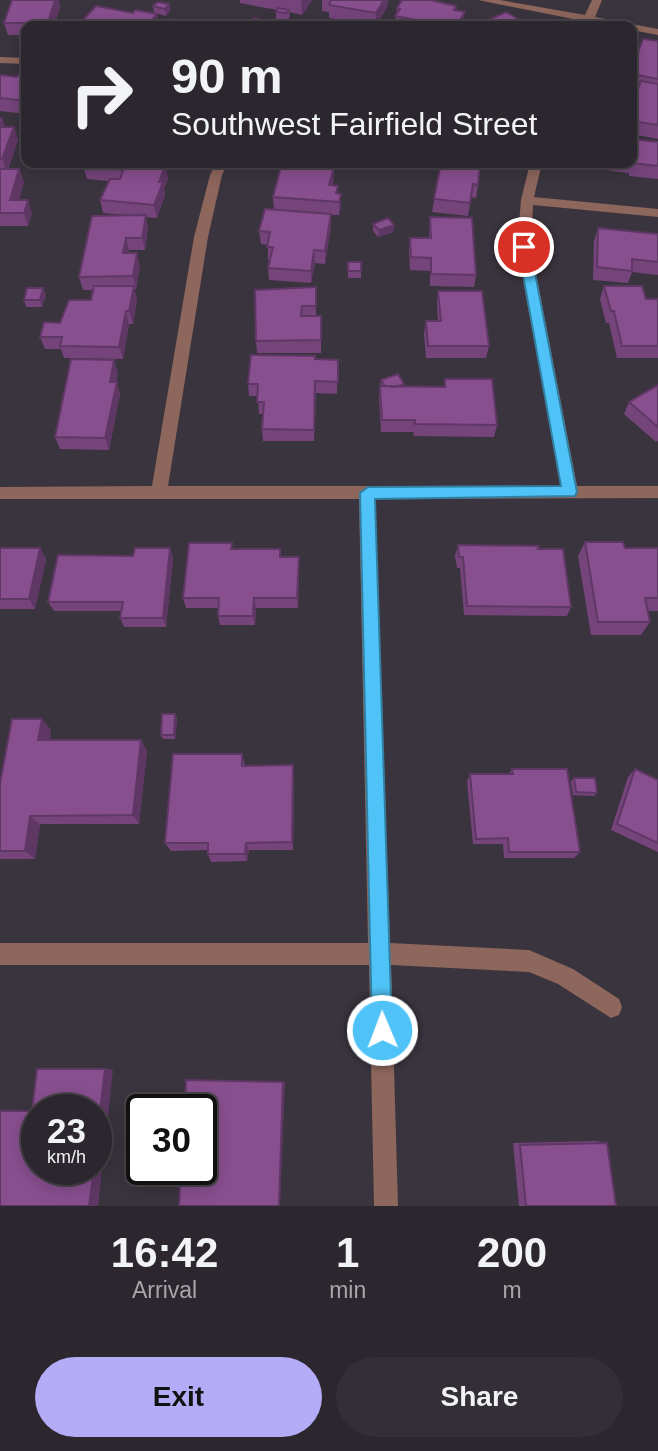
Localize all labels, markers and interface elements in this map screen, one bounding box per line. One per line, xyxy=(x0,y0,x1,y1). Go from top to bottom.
icon: right xyxy=(56,49,147,140)
text: 90 m xyxy=(171,49,283,103)
text: Southwest Fairfield Street xyxy=(171,106,537,142)
pin xyxy=(494,217,554,277)
icon: arrive xyxy=(505,228,543,266)
position arrow xyxy=(345,993,419,1067)
speed limit sign: 30 xyxy=(126,1094,217,1185)
text: 23 xyxy=(47,1111,86,1150)
text: km/h xyxy=(47,1147,86,1167)
text: 16:42 xyxy=(111,1229,218,1276)
text: 1 xyxy=(336,1229,359,1276)
text: 200 xyxy=(477,1229,547,1276)
text: Arrival xyxy=(132,1277,197,1303)
text: min xyxy=(329,1277,366,1303)
text: m xyxy=(503,1277,522,1303)
button: Exit xyxy=(35,1357,322,1437)
button: Share xyxy=(336,1357,623,1437)

